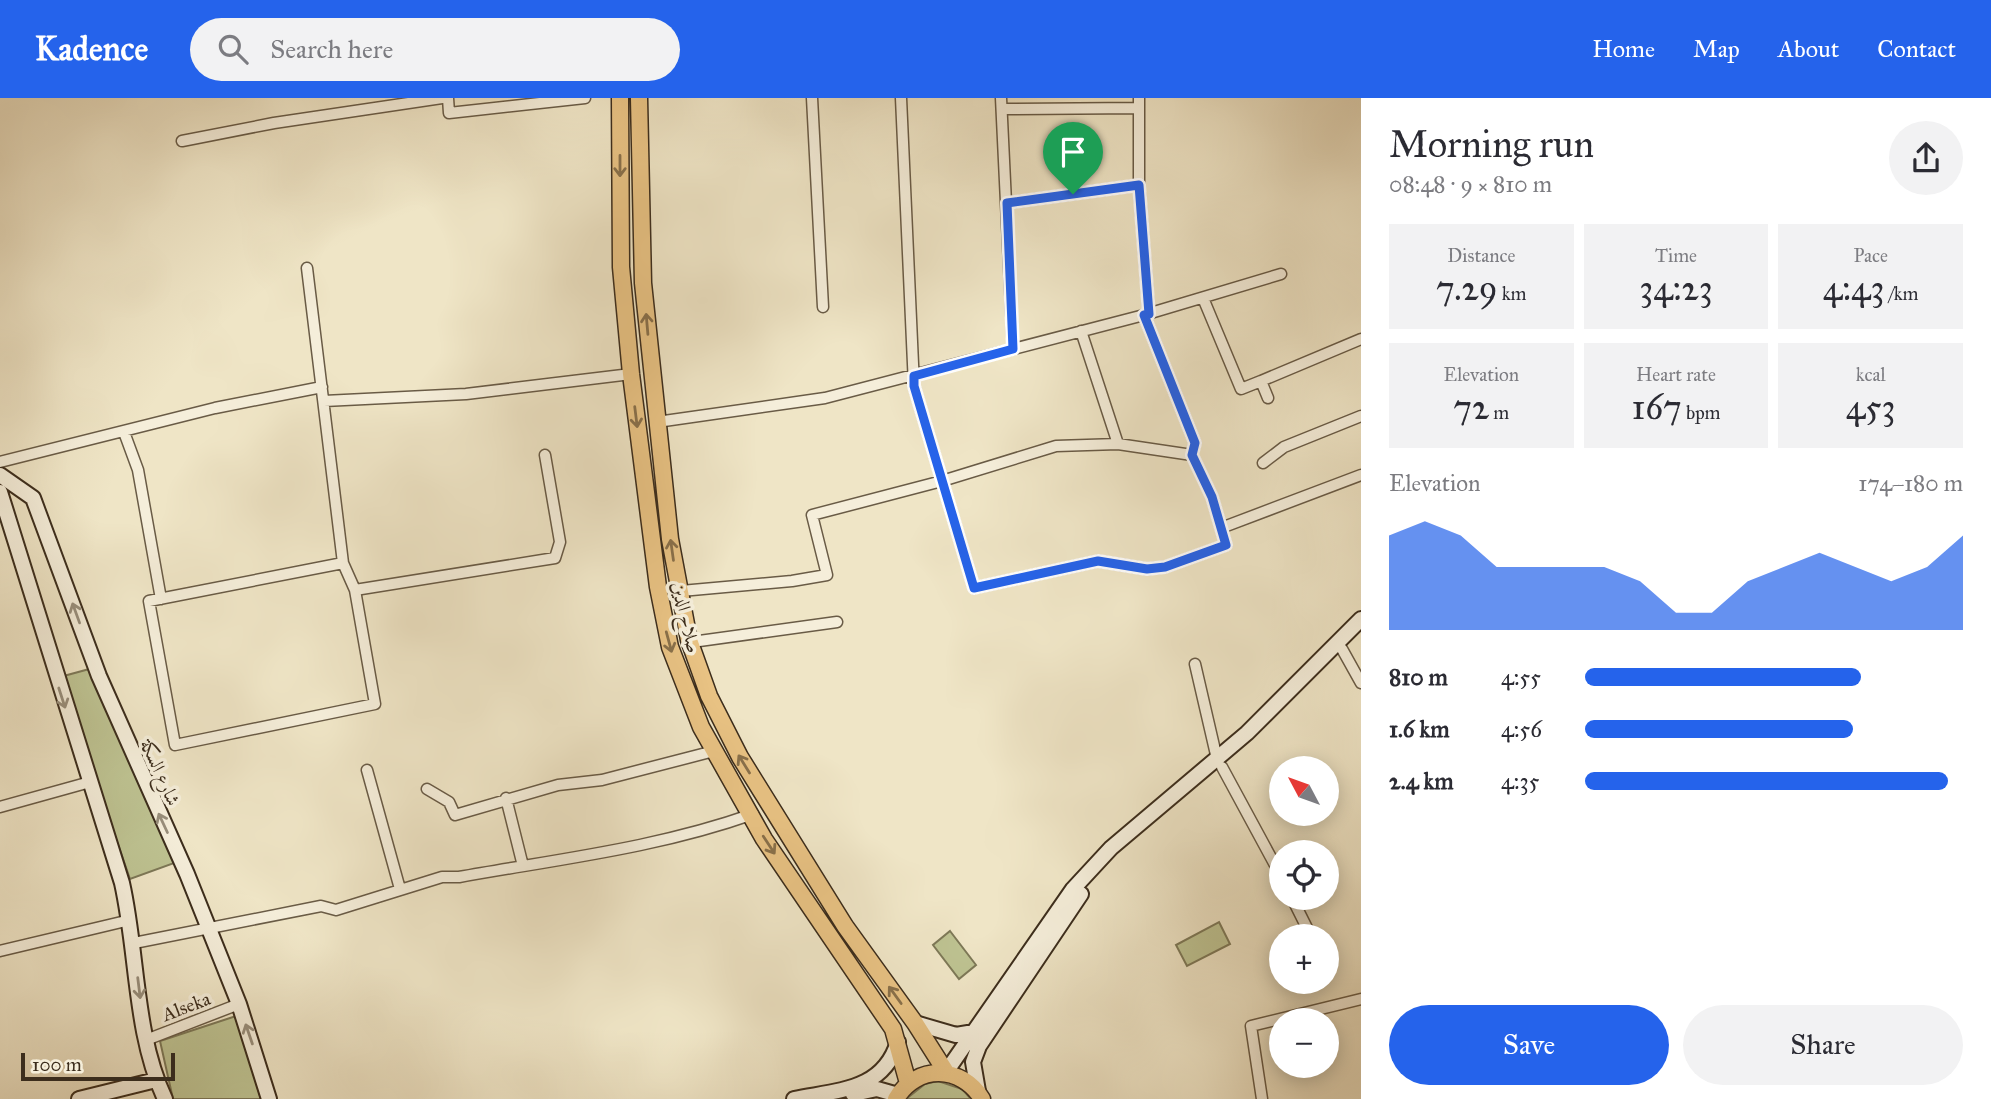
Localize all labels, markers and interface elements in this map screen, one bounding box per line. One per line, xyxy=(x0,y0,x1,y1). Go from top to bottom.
search box xyxy=(190,18,680,81)
text: Kadence xyxy=(35,29,148,69)
icon: search xyxy=(214,30,252,68)
text: Search here xyxy=(270,33,393,65)
text: Home xyxy=(1592,34,1655,64)
text: Map xyxy=(1693,34,1740,64)
text: About xyxy=(1778,34,1839,64)
text: Contact xyxy=(1877,34,1956,64)
text: Morning run xyxy=(1389,121,1594,167)
button: share xyxy=(1889,121,1963,195)
pin xyxy=(1043,122,1103,194)
icon: arrive xyxy=(1054,133,1092,171)
one-way arrow xyxy=(613,154,627,177)
text: 08:48 · 9 × 810 m xyxy=(1389,170,1552,198)
text: Distance xyxy=(1447,244,1515,267)
text: Time xyxy=(1655,244,1697,267)
text: Pace xyxy=(1853,244,1888,267)
text: 7.29 xyxy=(1436,267,1498,310)
text: 34:23 xyxy=(1639,267,1713,310)
text: 4:43 xyxy=(1823,267,1885,310)
text: km xyxy=(1498,282,1527,305)
text: /km xyxy=(1885,282,1919,305)
one-way arrow xyxy=(640,313,653,336)
text: Elevation xyxy=(1444,363,1519,386)
text: Heart rate xyxy=(1636,363,1716,386)
text: kcal xyxy=(1856,363,1886,386)
text: 72 xyxy=(1453,386,1489,429)
text: 167 xyxy=(1631,386,1682,429)
text: 453 xyxy=(1846,386,1896,429)
text: m xyxy=(1489,401,1509,424)
text: bpm xyxy=(1682,401,1721,424)
one-way arrow xyxy=(629,405,642,428)
text: Elevation xyxy=(1389,469,1480,497)
text: 174–180 m xyxy=(1858,469,1963,497)
one-way arrow xyxy=(665,539,678,562)
street label: صلاح الدين xyxy=(661,579,706,656)
one-way arrow xyxy=(68,603,81,625)
one-way arrow xyxy=(663,630,676,653)
text: 810 m xyxy=(1389,663,1448,691)
text: 4:55 xyxy=(1501,663,1541,691)
one-way arrow xyxy=(57,687,70,709)
text: 1.6 km xyxy=(1389,715,1450,743)
text: 4:56 xyxy=(1501,715,1542,743)
street label: شارع السكة xyxy=(132,734,185,811)
one-way arrow xyxy=(737,754,751,774)
north arrow xyxy=(1269,756,1339,826)
map controls xyxy=(1269,756,1339,1078)
text: 2.4 km xyxy=(1389,767,1454,795)
text: 4:35 xyxy=(1501,767,1540,795)
one-way arrow xyxy=(156,813,169,834)
one-way arrow xyxy=(763,835,777,855)
button: locate xyxy=(1269,840,1339,910)
button: + xyxy=(1269,924,1339,994)
one-way arrow xyxy=(133,976,146,999)
one-way arrow xyxy=(887,986,902,1005)
street label: Alseka xyxy=(158,987,214,1026)
button: Save xyxy=(1389,1005,1669,1085)
button: Share xyxy=(1683,1005,1963,1085)
button: − xyxy=(1269,1008,1339,1078)
one-way arrow xyxy=(242,1023,254,1045)
scale bar xyxy=(21,1050,175,1082)
text: 100 m xyxy=(32,1053,82,1076)

